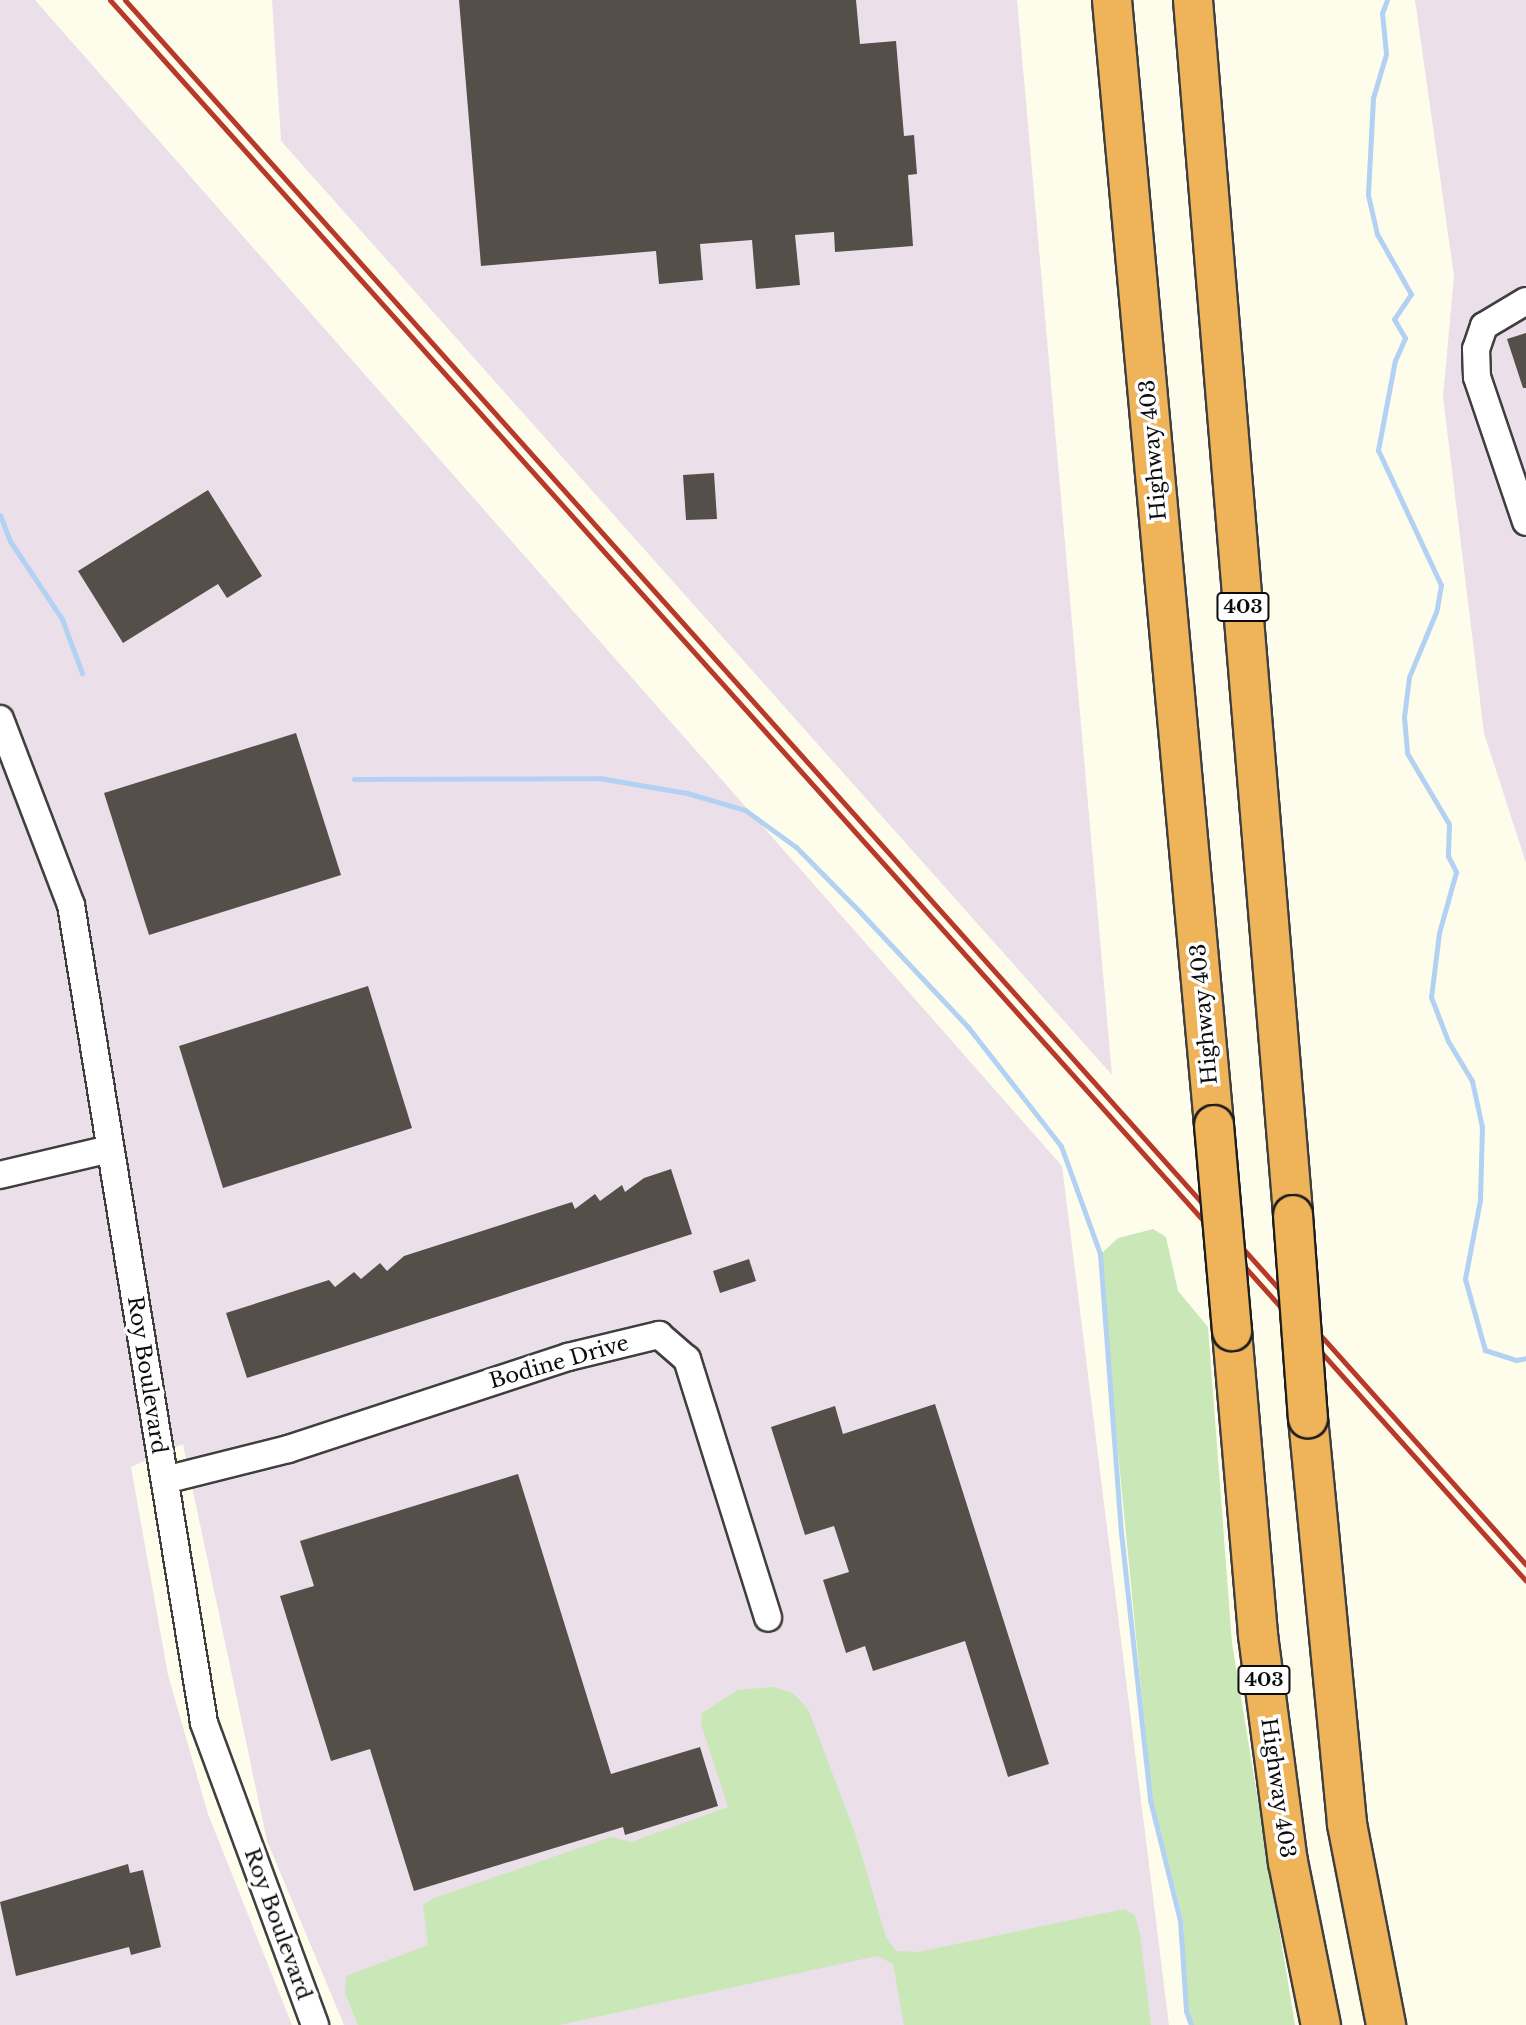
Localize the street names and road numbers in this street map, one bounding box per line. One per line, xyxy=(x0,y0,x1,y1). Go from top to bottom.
street label: Highway 403 xyxy=(1134,378,1172,522)
road number: 403 xyxy=(1215,592,1271,622)
street label: Highway 403 xyxy=(1185,942,1223,1086)
street label: Roy Boulevard xyxy=(122,1294,172,1456)
street label: Bodine Drive xyxy=(486,1330,632,1394)
road number: 403 xyxy=(1236,1664,1292,1696)
street label: Highway 403 xyxy=(1256,1716,1300,1860)
street label: Roy Boulevard xyxy=(239,1845,317,2003)

